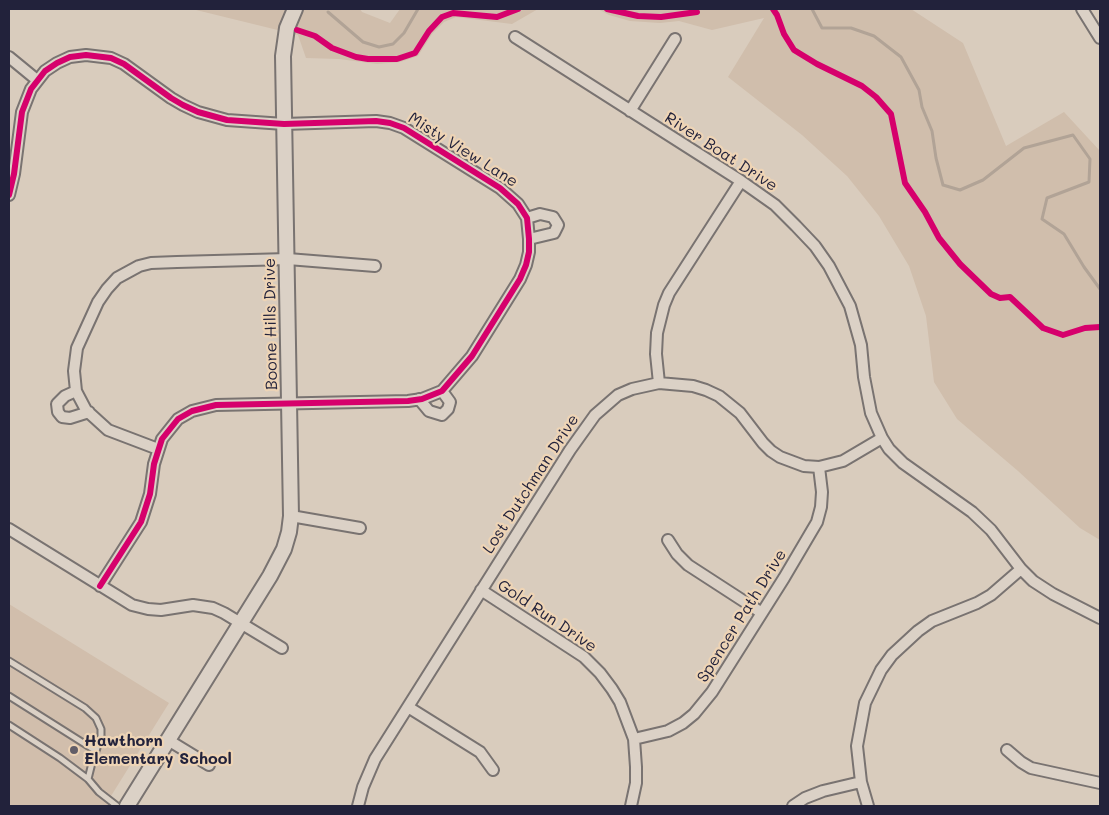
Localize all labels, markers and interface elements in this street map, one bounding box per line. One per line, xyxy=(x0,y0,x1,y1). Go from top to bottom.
street label: River Boat Drive xyxy=(661,108,781,196)
street label: Misty View Lane xyxy=(405,109,521,191)
street label: Boone Hills Drive xyxy=(260,258,282,390)
street label: Lost Dutchman Drive xyxy=(479,411,583,557)
street label: Spencer Path Drive xyxy=(693,546,791,686)
street label: Gold Run Drive xyxy=(494,576,600,656)
place label: Hawthorn Elementary School xyxy=(84,731,232,769)
marker: Hawthorn Elementary School xyxy=(68,744,80,756)

